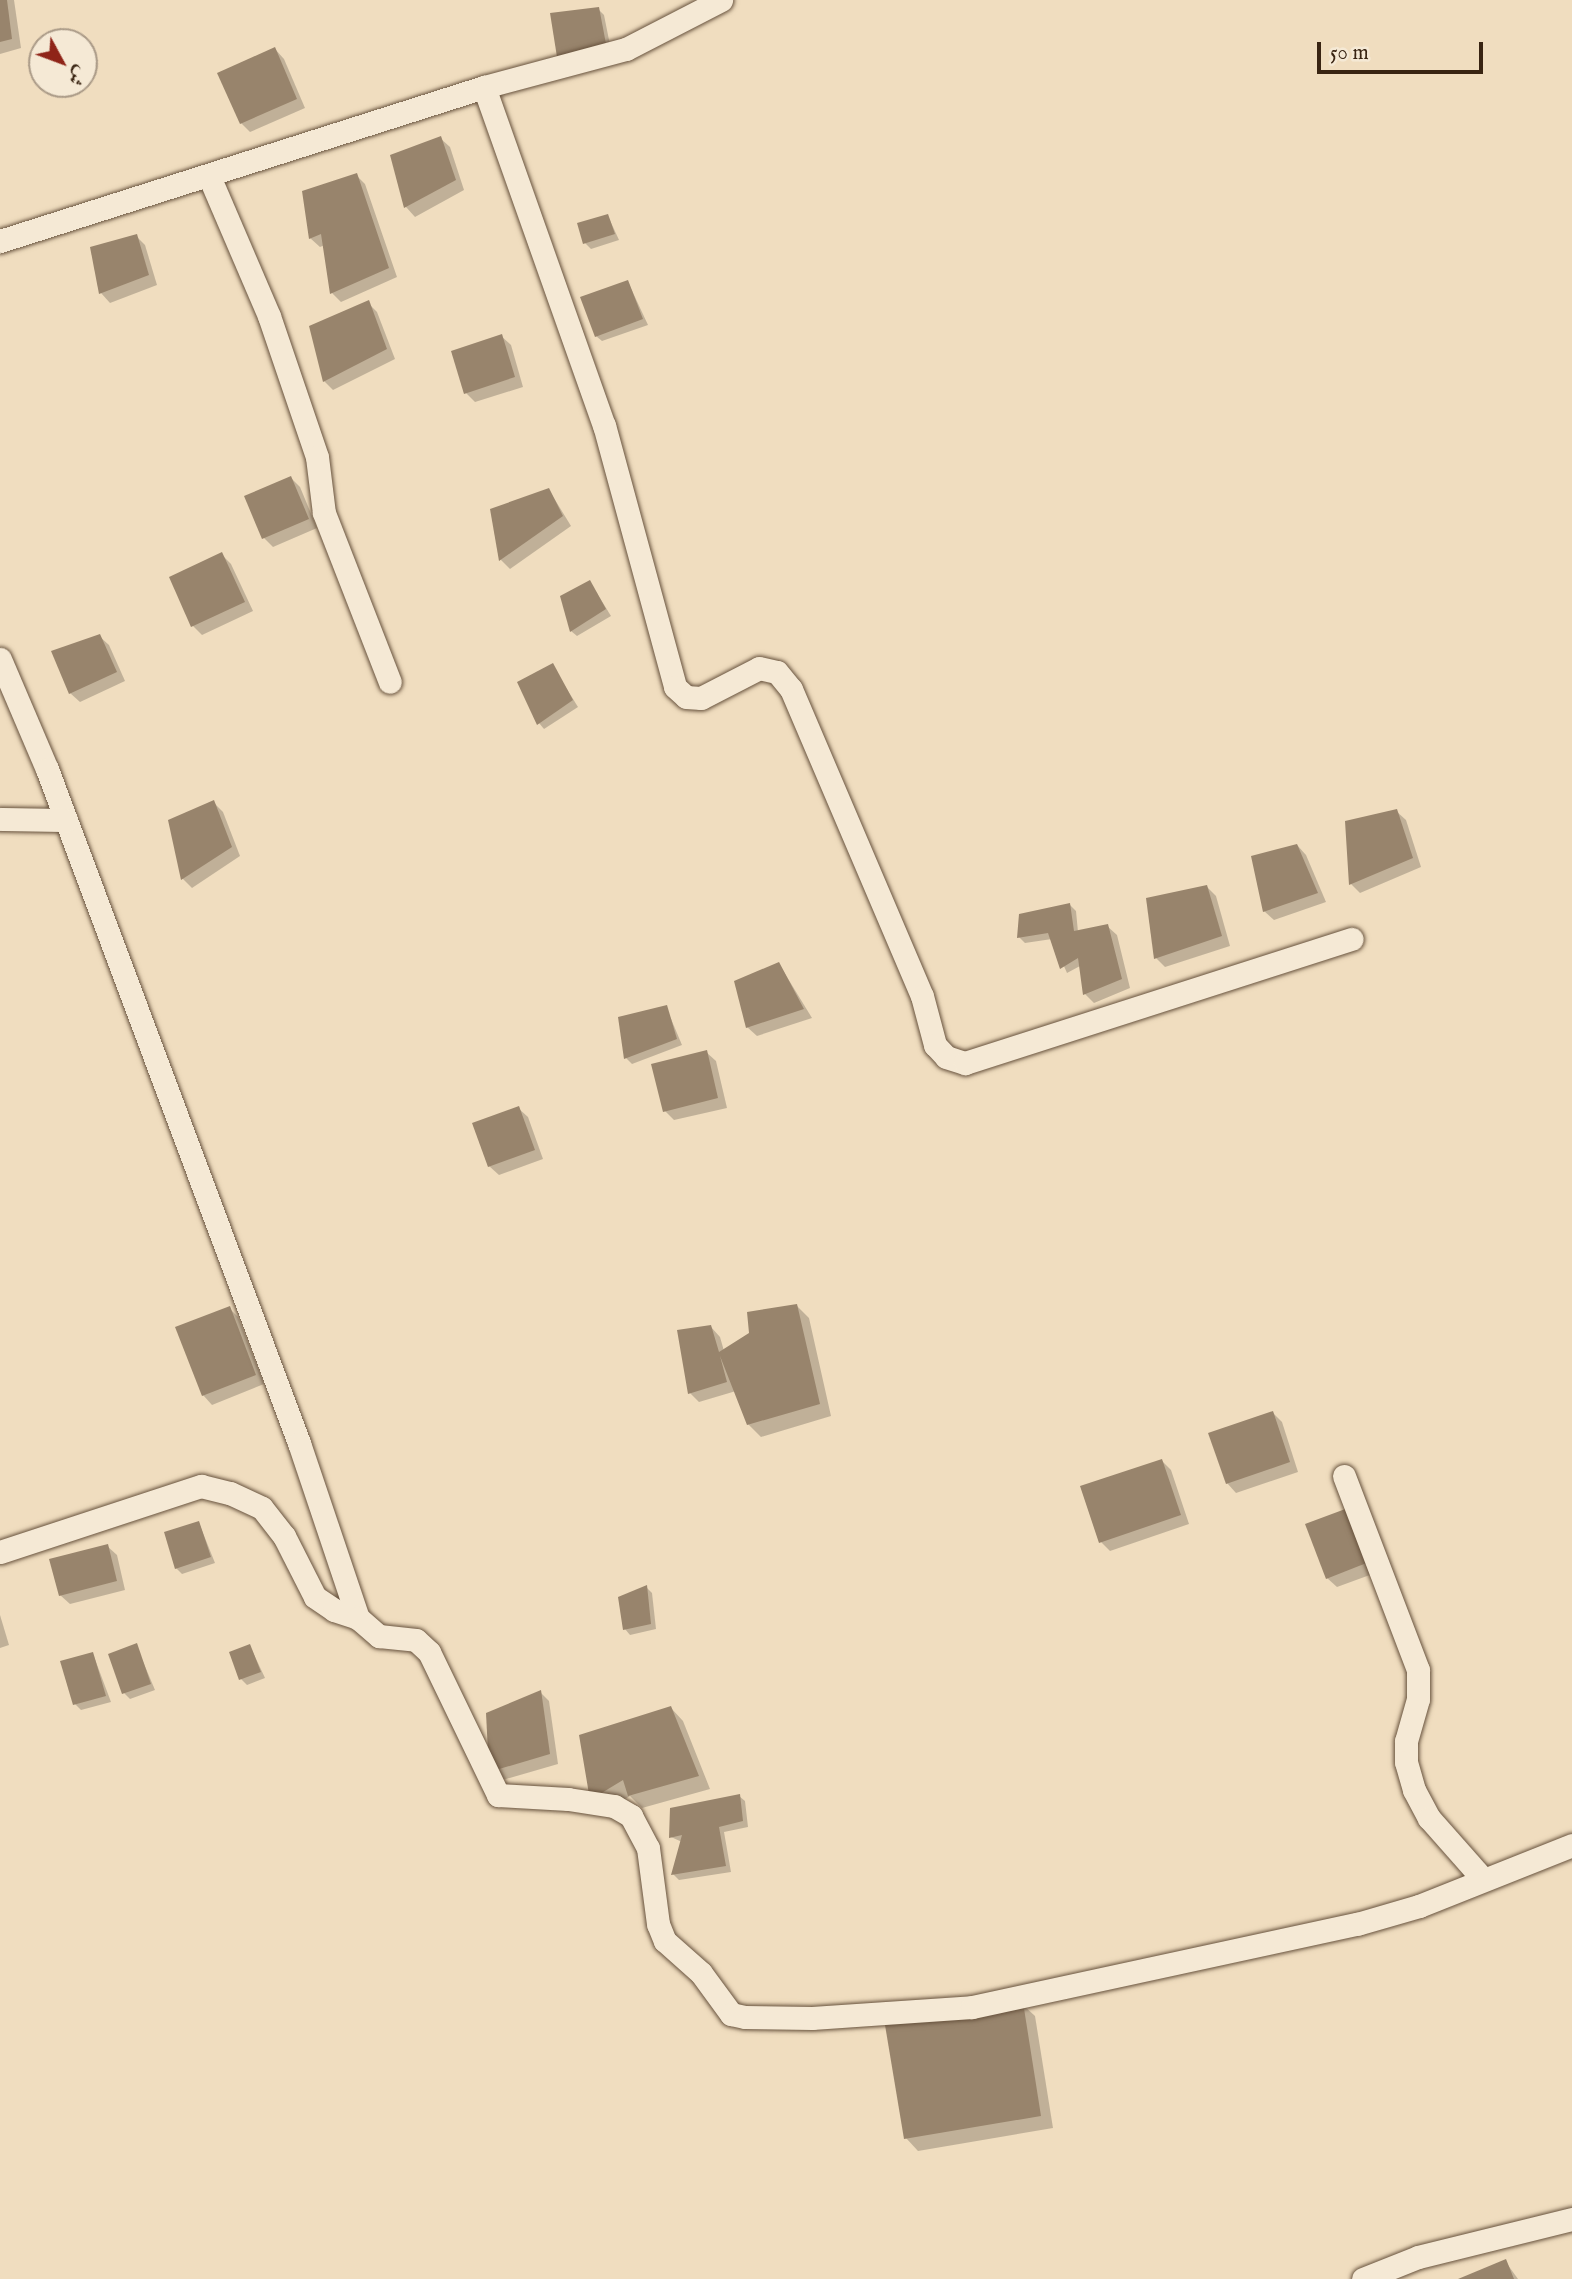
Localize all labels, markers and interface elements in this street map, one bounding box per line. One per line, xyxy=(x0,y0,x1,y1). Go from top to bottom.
north arrow xyxy=(28,28,98,98)
scale bar xyxy=(1320,28,1486,72)
text: 50 m xyxy=(1330,40,1369,67)
text: ش xyxy=(62,60,93,90)

